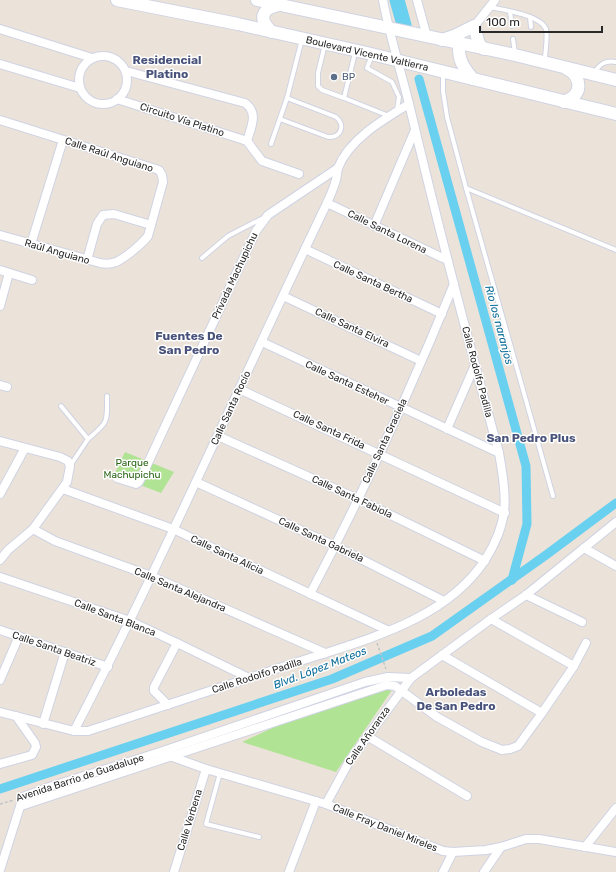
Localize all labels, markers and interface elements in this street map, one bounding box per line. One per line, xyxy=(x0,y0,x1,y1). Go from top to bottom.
scale bar xyxy=(480,8,602,34)
text: 100 m xyxy=(486,15,520,29)
street label: Boulevard Vicente Valtierra xyxy=(304,34,430,74)
district label: Residencial Platino xyxy=(133,53,201,81)
place label: BP xyxy=(342,71,356,83)
marker: BP xyxy=(329,72,339,82)
street label: Circuito Vía Platino xyxy=(138,101,226,139)
street label: Calle Raúl Anguiano xyxy=(63,135,155,175)
street label: Calle Santa Lorena xyxy=(345,208,429,256)
street label: Privada Machupichu xyxy=(210,231,260,321)
street label: Raúl Anguiano xyxy=(23,237,91,267)
street label: Calle Santa Bertha xyxy=(331,258,415,306)
water label: Rio los naranjos xyxy=(482,284,516,366)
street label: Calle Santa Elvira xyxy=(313,306,391,350)
street label: Calle Rodolfo Padilla xyxy=(459,325,495,419)
district label: Fuentes De San Pedro xyxy=(155,329,223,357)
street label: Calle Santa Esteher xyxy=(303,358,391,408)
street label: Calle Santa Rocío xyxy=(209,369,254,447)
street label: Calle Santa Graciela xyxy=(360,397,410,485)
street label: Calle Santa Frida xyxy=(291,408,367,452)
district label: San Pedro Plus xyxy=(486,431,576,445)
park label: Parque Machupichu xyxy=(103,457,161,481)
street label: Calle Santa Fabiola xyxy=(310,473,394,521)
street label: Calle Santa Gabriela xyxy=(276,515,366,565)
street label: Calle Santa Alicia xyxy=(188,533,266,577)
street label: Calle Santa Alejandra xyxy=(132,565,228,615)
street label: Calle Santa Blanca xyxy=(73,597,157,639)
street label: Calle Santa Beatriz xyxy=(11,629,97,669)
water label: Blvd. López Mateos xyxy=(272,644,369,692)
street label: Calle Rodolfo Padilla xyxy=(210,656,304,696)
district label: Arboledas De San Pedro xyxy=(416,685,496,713)
street label: Calle Añoranza xyxy=(343,704,393,768)
street label: Avenida Barrio de Guadalupe xyxy=(14,751,146,804)
street label: Calle Verbena xyxy=(175,788,205,852)
street label: Calle Fray Daniel Mireles xyxy=(331,801,439,855)

